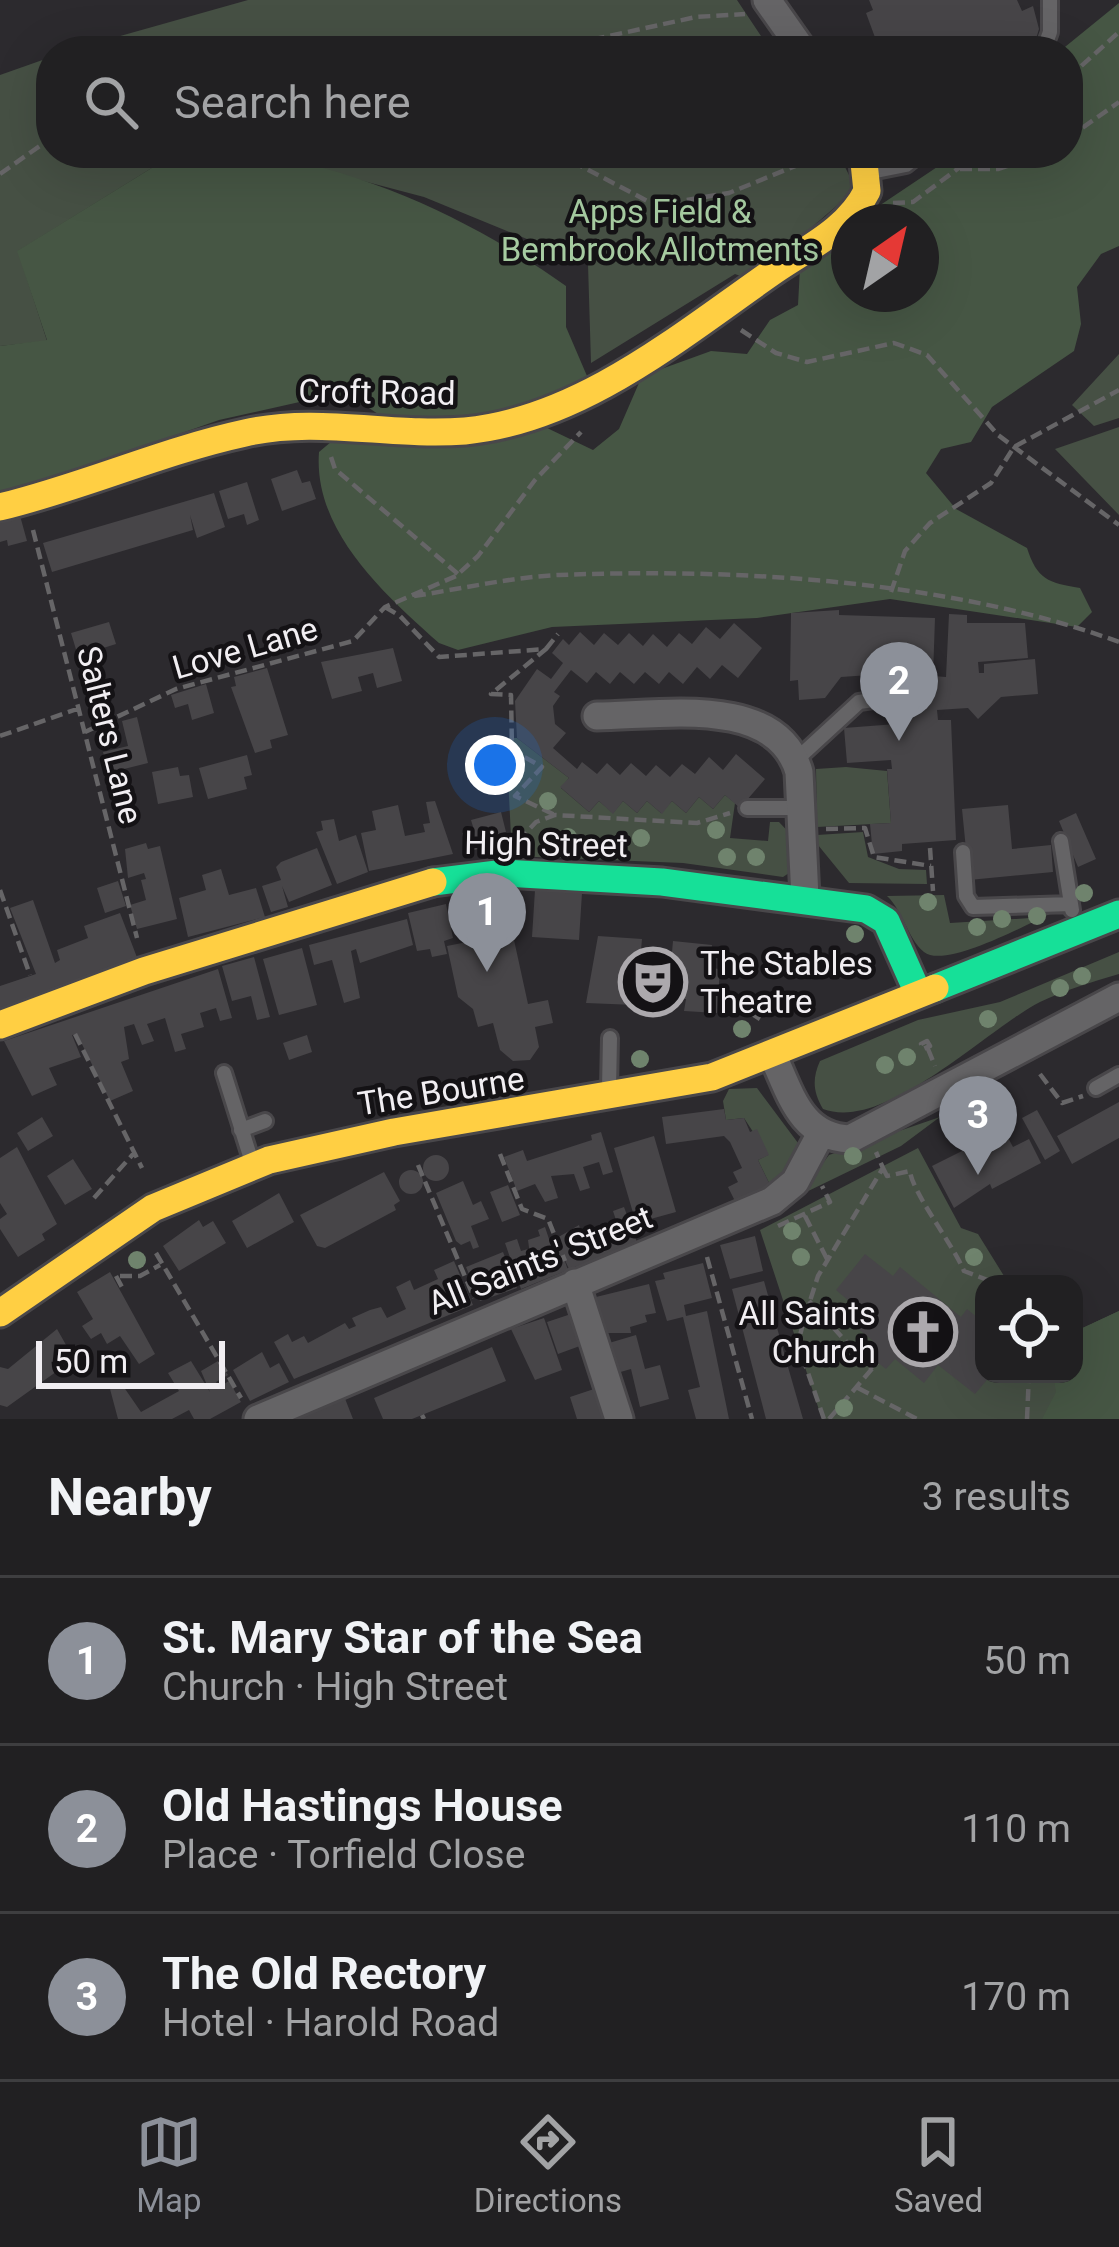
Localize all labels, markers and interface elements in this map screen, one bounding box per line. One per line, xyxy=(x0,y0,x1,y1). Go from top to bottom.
search box xyxy=(36,36,1083,168)
icon: search xyxy=(78,69,144,135)
text: Search here xyxy=(174,76,411,129)
park label: Apps Field & Bembrook Allotments xyxy=(501,192,819,269)
north arrow xyxy=(831,204,939,312)
street label: Croft Road xyxy=(298,371,456,413)
street label: Love Lane xyxy=(168,609,322,687)
street label: Salters Lane xyxy=(69,642,151,828)
pin: 2 xyxy=(860,642,938,741)
your location xyxy=(465,735,525,795)
street label: High Street xyxy=(464,823,628,865)
pin: 1 xyxy=(448,873,526,972)
place label: The Stables Theatre xyxy=(700,944,873,1021)
theatre icon: The Stables Theatre xyxy=(618,947,688,1017)
street label: The Bourne xyxy=(355,1059,527,1123)
pin: 3 xyxy=(939,1076,1017,1175)
street label: All Saints' Street xyxy=(422,1197,658,1323)
map controls xyxy=(975,1275,1083,1383)
button: locate xyxy=(975,1275,1083,1383)
place label: All Saints Church xyxy=(739,1294,876,1371)
church icon: All Saints Church xyxy=(888,1297,958,1367)
scale bar xyxy=(36,1335,225,1388)
text: 50 m xyxy=(54,1342,128,1381)
text: Nearby xyxy=(48,1468,212,1527)
text: 3 results xyxy=(922,1474,1071,1520)
text: St. Mary Star of the Sea xyxy=(162,1611,643,1664)
text: 1 xyxy=(76,1638,98,1684)
text: 50 m xyxy=(983,1638,1071,1684)
text: Church · High Street xyxy=(162,1664,508,1710)
text: Old Hastings House xyxy=(162,1779,563,1832)
text: 2 xyxy=(76,1806,98,1852)
text: 110 m xyxy=(961,1806,1071,1852)
text: Place · Torfield Close xyxy=(162,1832,525,1878)
text: The Old Rectory xyxy=(162,1947,486,2000)
text: 3 xyxy=(76,1974,98,2020)
text: 170 m xyxy=(961,1974,1071,2020)
text: Hotel · Harold Road xyxy=(162,2000,499,2046)
tab: Map xyxy=(136,2109,202,2220)
tab: Directions xyxy=(474,2109,622,2220)
tab: Saved xyxy=(894,2109,983,2220)

